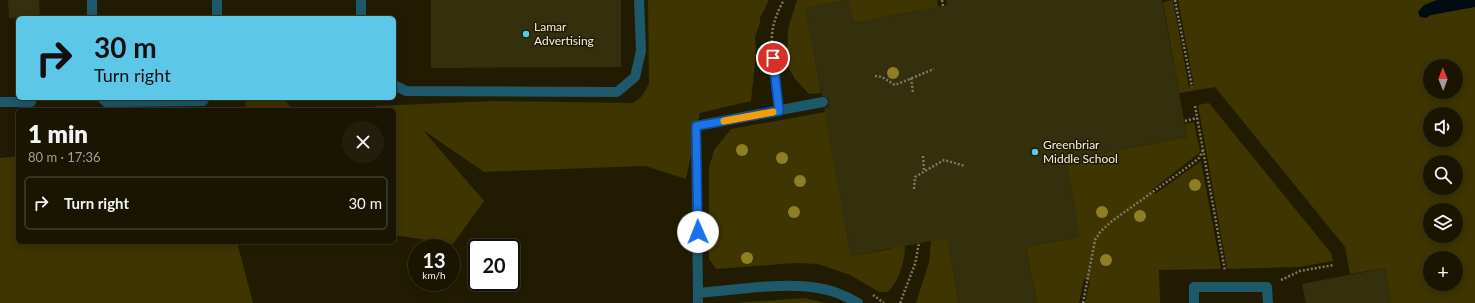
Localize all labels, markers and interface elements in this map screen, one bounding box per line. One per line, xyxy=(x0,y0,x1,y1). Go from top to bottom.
place label: Lamar Advertising xyxy=(534,19,594,48)
marker: Lamar Advertising xyxy=(521,29,531,39)
text: 30 m xyxy=(94,30,157,64)
icon: right xyxy=(28,32,80,84)
pin xyxy=(756,41,790,75)
icon: arrive xyxy=(762,47,784,69)
north arrow xyxy=(1423,59,1463,99)
map controls xyxy=(1423,59,1463,291)
text: Turn right xyxy=(94,64,171,86)
button: sound xyxy=(1423,107,1463,147)
text: 1 min xyxy=(28,119,88,148)
button: close xyxy=(342,121,384,163)
place label: Greenbriar Middle School xyxy=(1043,137,1118,166)
marker: Greenbriar Middle School xyxy=(1030,147,1040,157)
text: 80 m · 17:36 xyxy=(28,149,101,165)
button: search xyxy=(1423,155,1463,195)
icon: right xyxy=(30,192,52,214)
text: Turn right xyxy=(64,194,129,212)
text: 30 m xyxy=(348,194,382,212)
button: layers xyxy=(1423,203,1463,243)
position arrow xyxy=(677,211,719,253)
speed limit sign: 20 xyxy=(468,239,520,291)
text: 13 xyxy=(422,248,446,272)
button: + xyxy=(1423,251,1463,291)
text: km/h xyxy=(422,269,446,281)

